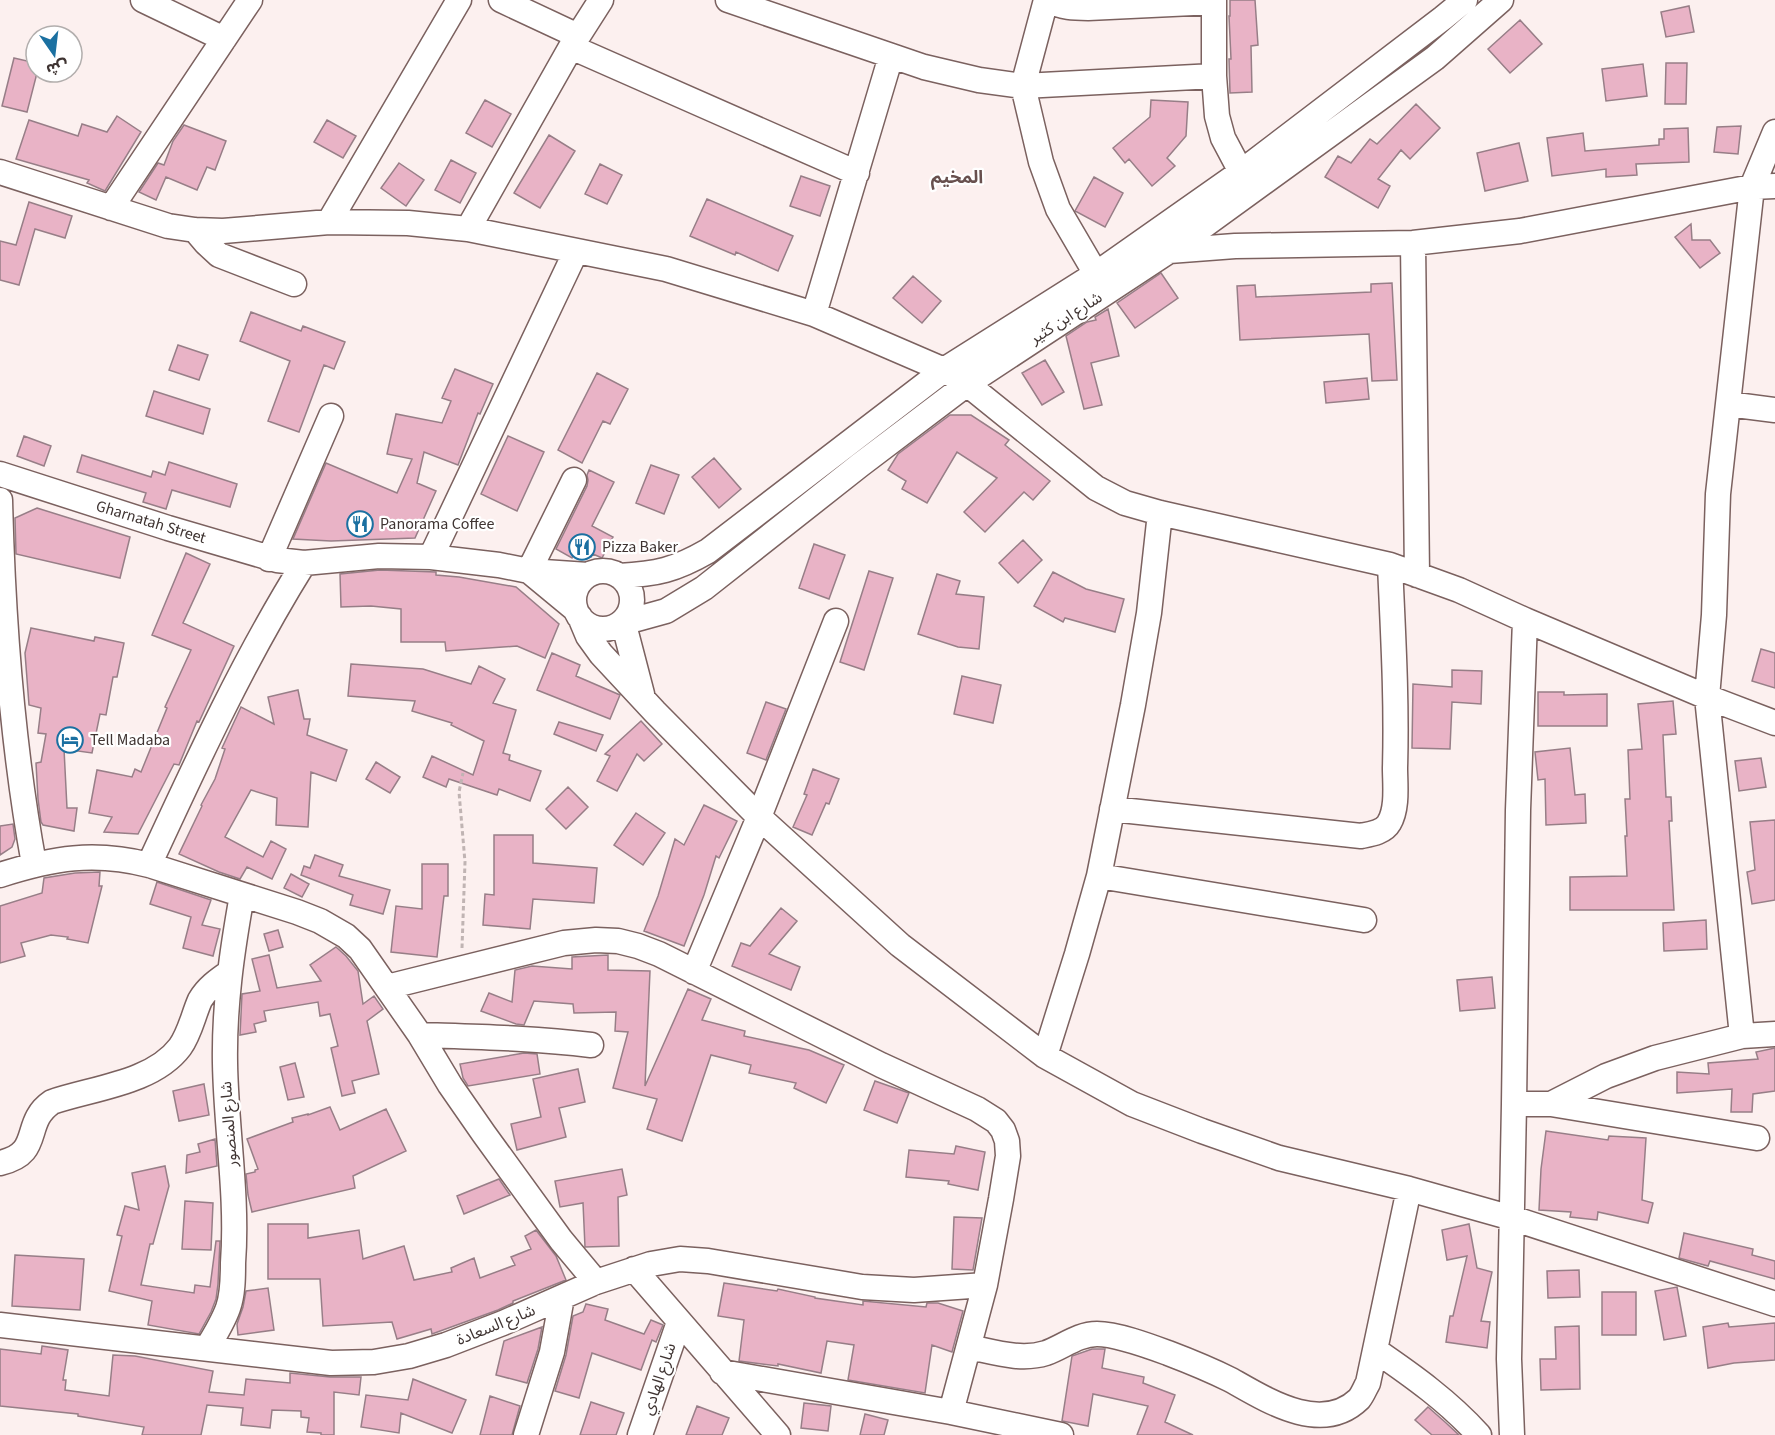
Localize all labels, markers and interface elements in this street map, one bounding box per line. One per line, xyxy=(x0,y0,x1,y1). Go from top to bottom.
north arrow xyxy=(24,24,84,84)
text: ش xyxy=(44,54,71,81)
district label: المخيم xyxy=(931,165,983,190)
street label: شارع ابن كثير xyxy=(1025,286,1107,351)
street label: Gharnatah Street xyxy=(93,495,209,549)
restaurant icon: Panorama Coffee xyxy=(345,509,375,539)
place label: Panorama Coffee xyxy=(380,513,494,535)
restaurant icon: Pizza Baker xyxy=(567,532,597,562)
place label: Pizza Baker xyxy=(602,536,679,558)
hotel icon: Tell Madaba xyxy=(55,725,85,755)
place label: Tell Madaba xyxy=(90,729,170,751)
street label: شارع المنصور xyxy=(215,1080,244,1169)
street label: شارع السعادة xyxy=(453,1299,539,1352)
street label: شارع الهادي xyxy=(636,1340,683,1418)

